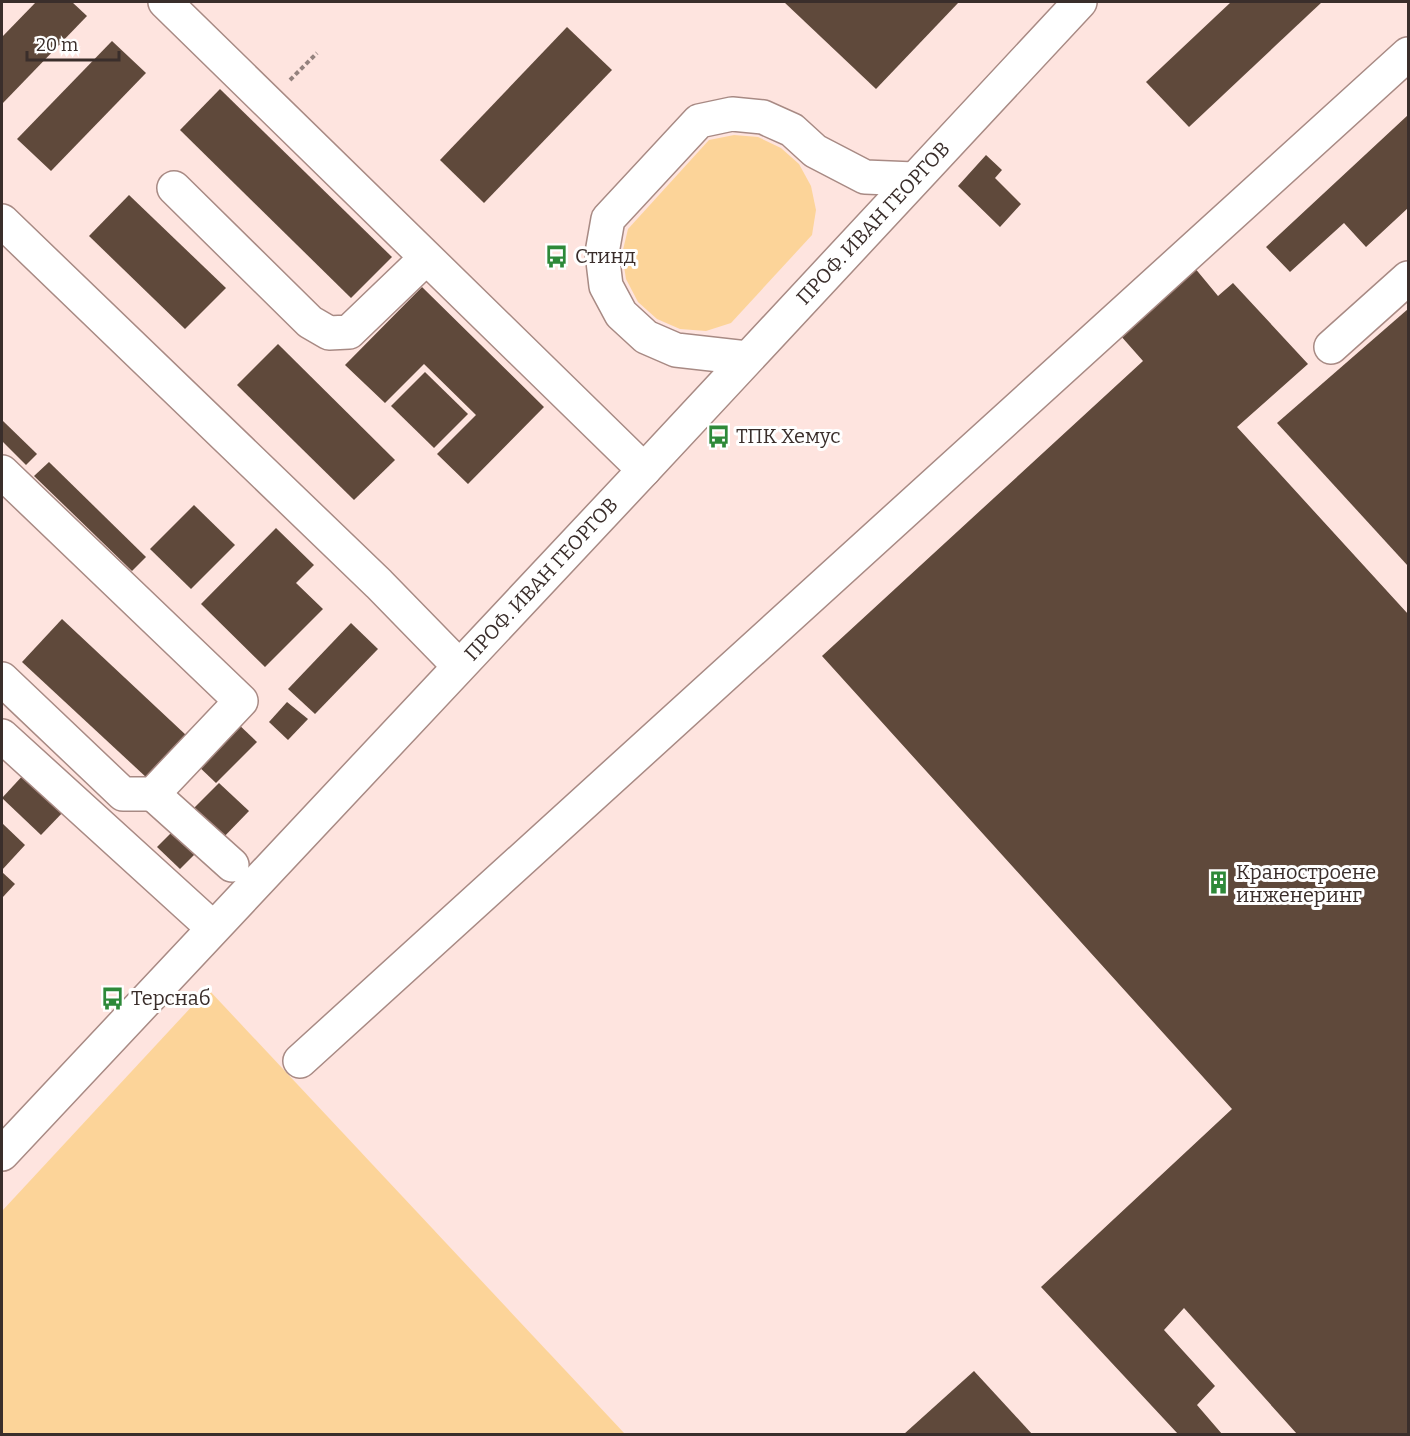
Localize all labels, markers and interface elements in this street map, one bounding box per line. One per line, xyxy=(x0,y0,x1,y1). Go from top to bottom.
scale bar xyxy=(27,24,118,62)
text: 20 m xyxy=(36,34,78,56)
street label: ПРОФ. ИВАН ГЕОРГОВ xyxy=(791,137,955,309)
bus stop icon: Стинд xyxy=(544,243,570,269)
place label: Стинд xyxy=(575,244,636,268)
bus stop icon: ТПК Хемус xyxy=(705,423,731,449)
place label: ТПК Хемус xyxy=(736,424,840,448)
street label: ПРОФ. ИВАН ГЕОРГОВ xyxy=(459,493,623,665)
place label: Краностроене инженеринг xyxy=(1236,860,1376,907)
building icon: Краностроене инженеринг xyxy=(1205,870,1231,896)
bus stop icon: Терснаб xyxy=(100,985,126,1011)
place label: Терснаб xyxy=(131,986,211,1010)

